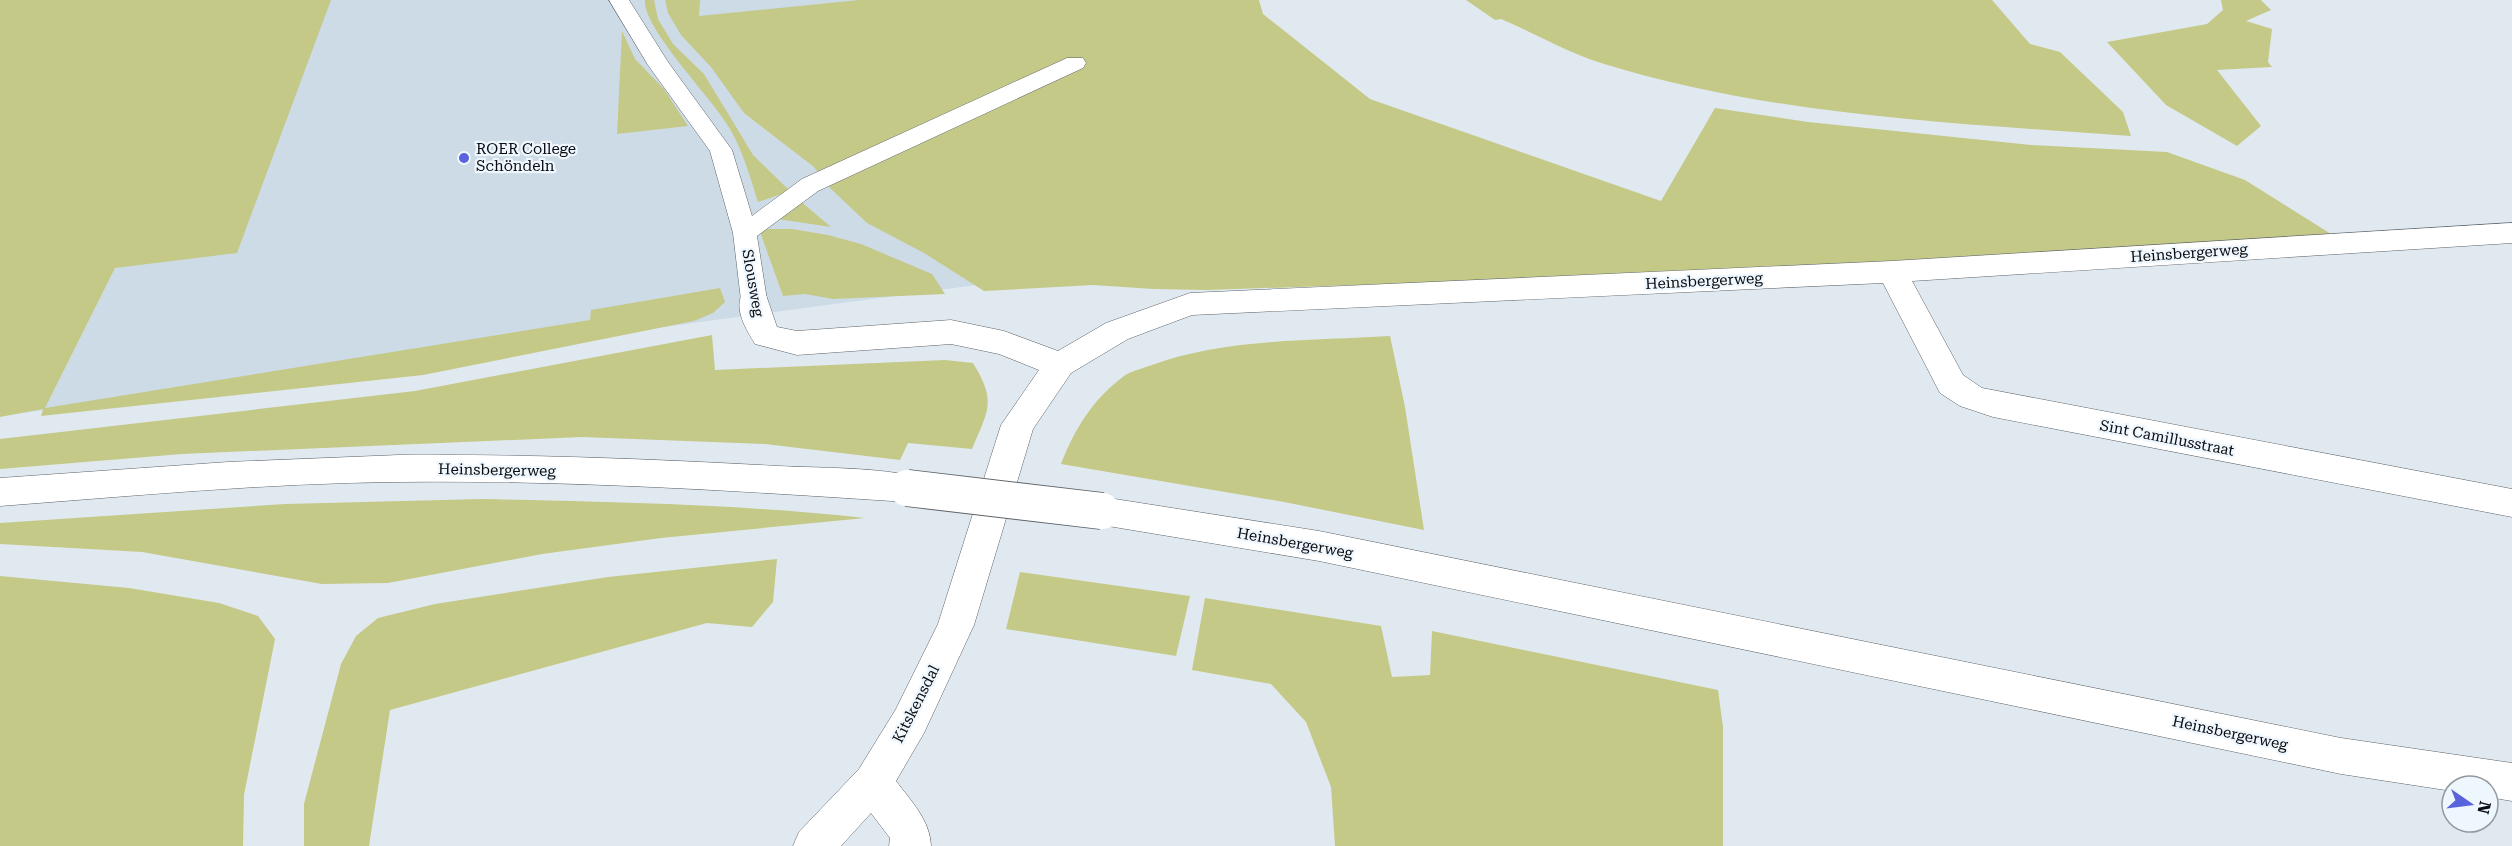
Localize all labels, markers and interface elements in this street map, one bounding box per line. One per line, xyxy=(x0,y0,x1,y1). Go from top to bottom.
place label: ROER College Schöndeln xyxy=(476,140,576,175)
marker: ROER College Schöndeln xyxy=(457,151,471,165)
street label: Heinsbergerweg xyxy=(2130,240,2249,266)
street label: Slousweg xyxy=(738,248,768,319)
street label: Heinsbergerweg xyxy=(1645,269,1764,293)
street label: Sint Camillusstraat xyxy=(2098,416,2236,460)
street label: Heinsbergerweg xyxy=(438,460,556,480)
street label: Heinsbergerweg xyxy=(1236,524,1355,562)
street label: Kitskensdal xyxy=(889,662,943,746)
street label: Heinsbergerweg xyxy=(2171,712,2290,754)
north arrow xyxy=(2440,774,2500,834)
text: N xyxy=(2473,799,2495,816)

